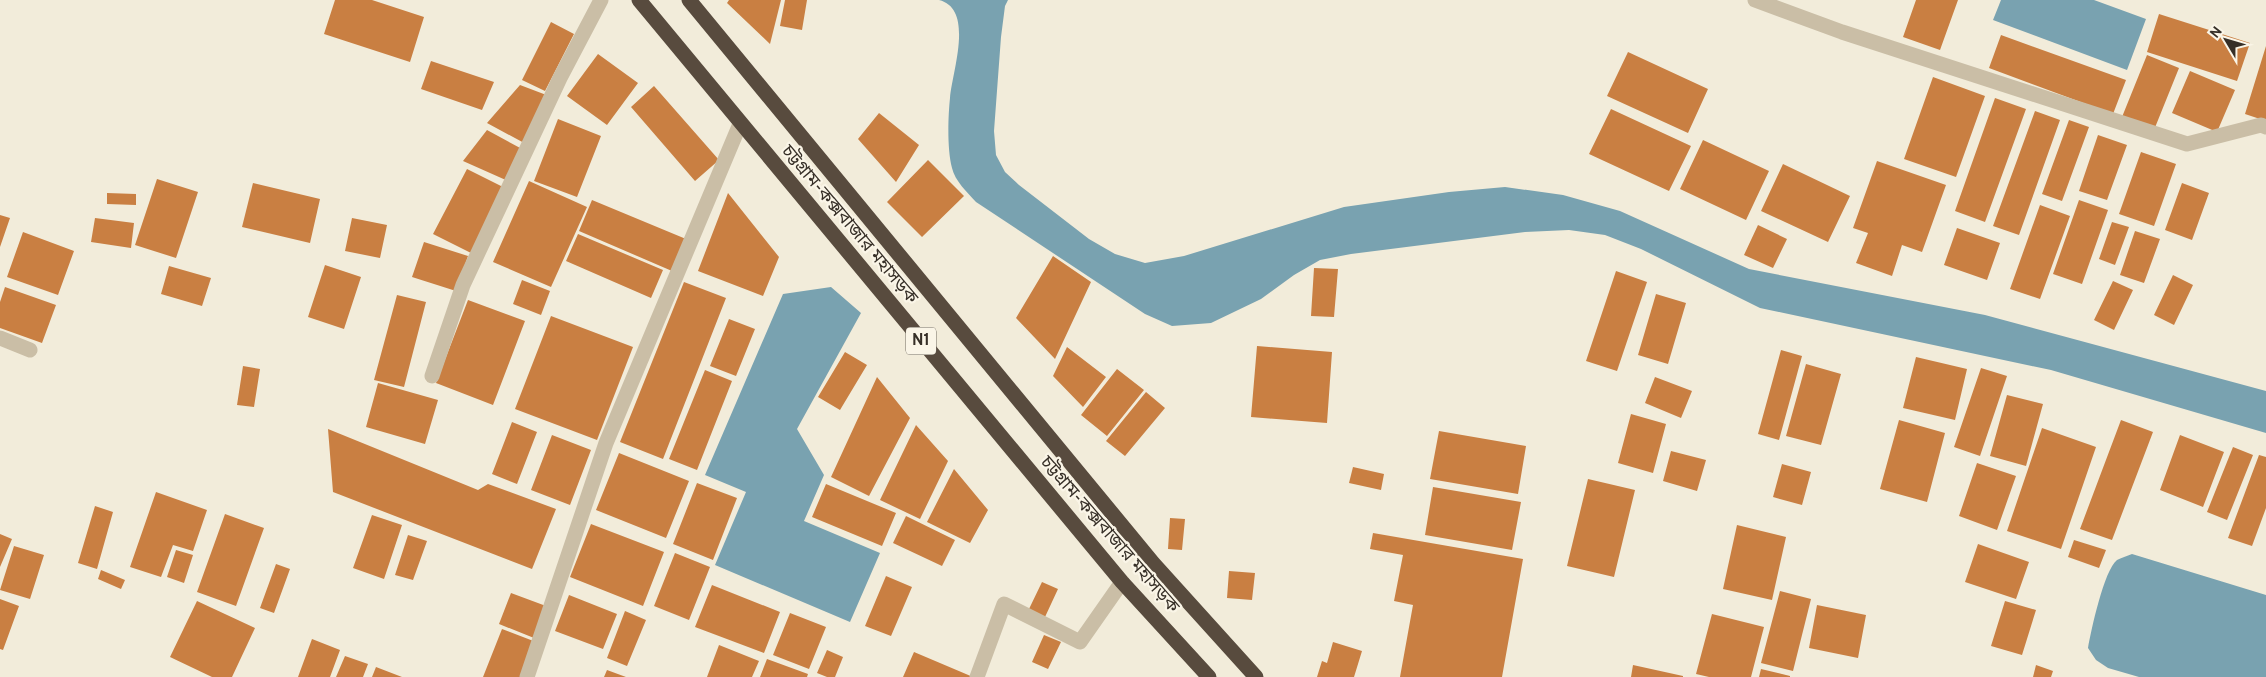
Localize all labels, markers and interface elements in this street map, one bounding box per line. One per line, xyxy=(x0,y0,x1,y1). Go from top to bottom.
north arrow xyxy=(2201,15,2251,65)
text: N xyxy=(2207,24,2227,42)
street label: চট্টগ্রাম-কক্সবাজার মহাসড়ক xyxy=(775,140,923,310)
road number: N1 xyxy=(906,328,936,354)
street label: চট্টগ্রাম-কক্সবাজার মহাসড়ক xyxy=(1034,451,1184,619)

